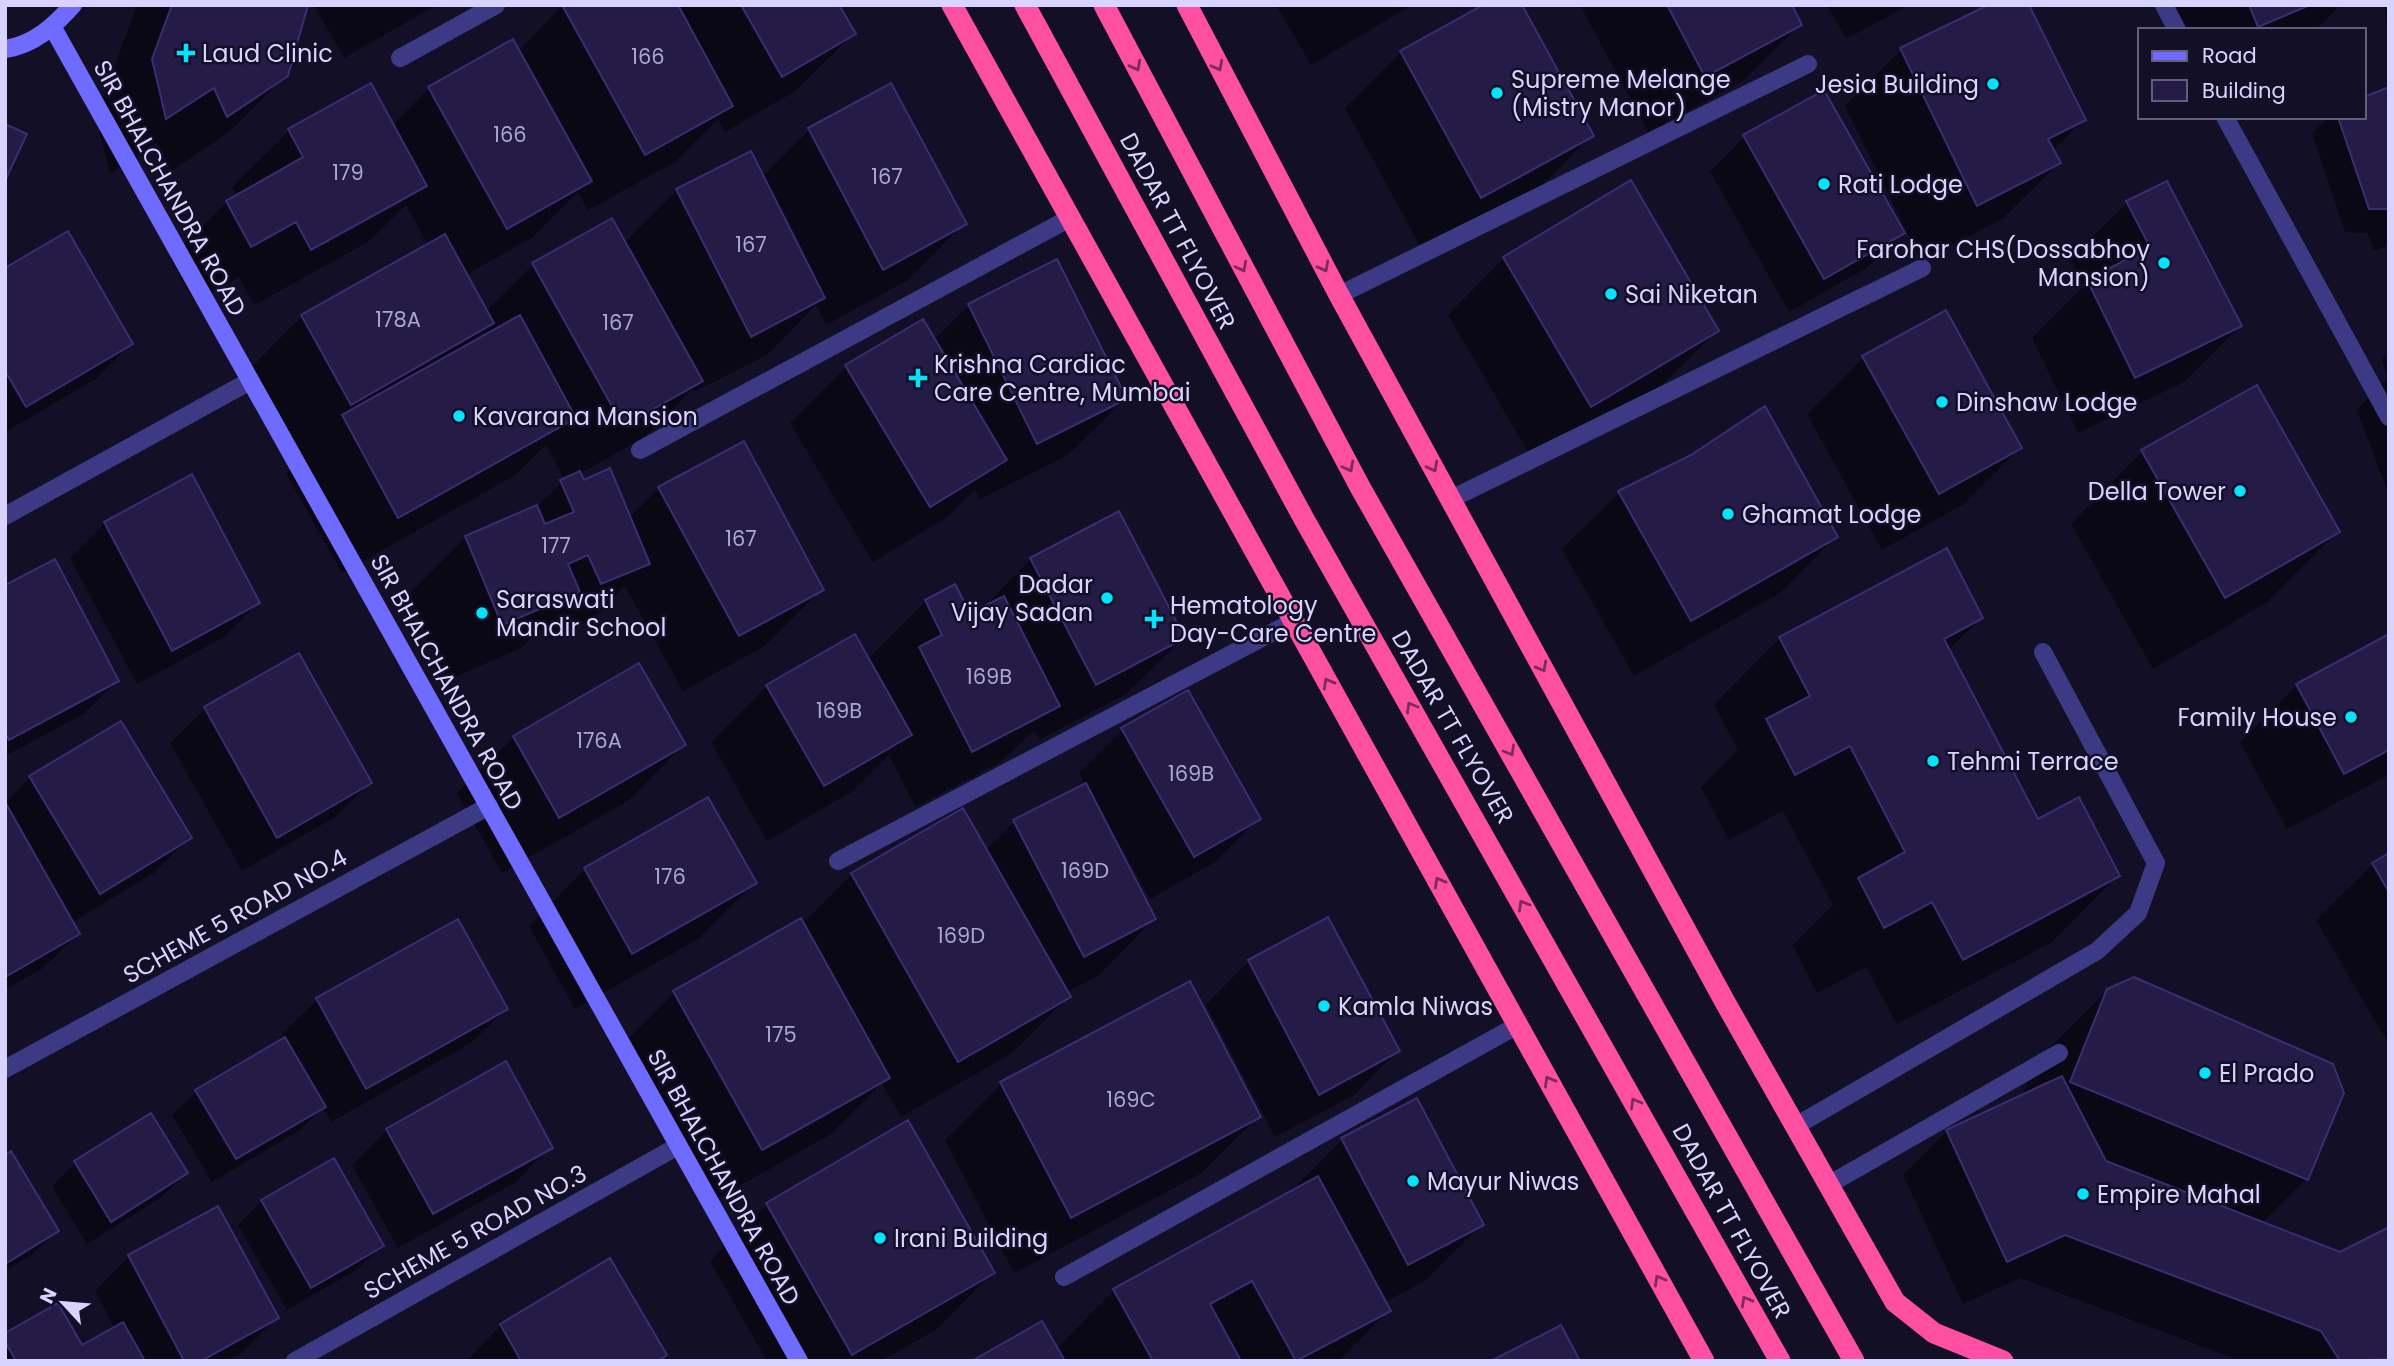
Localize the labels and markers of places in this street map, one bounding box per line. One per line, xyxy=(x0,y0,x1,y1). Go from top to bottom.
place label: Laud Clinic xyxy=(202,37,333,70)
marker: Laud Clinic xyxy=(176,43,196,63)
place label: Supreme Melange (Mistry Manor) xyxy=(1511,63,1731,124)
place label: Jesia Building xyxy=(1815,68,1979,101)
marker: Jesia Building xyxy=(1985,76,2001,92)
marker: Supreme Melange (Mistry Manor) xyxy=(1489,85,1505,101)
place label: Rati Lodge xyxy=(1838,168,1963,201)
marker: Rati Lodge xyxy=(1816,176,1832,192)
place label: Farohar CHS(Dossabhoy Mansion) xyxy=(1856,233,2150,294)
marker: Farohar CHS(Dossabhoy Mansion) xyxy=(2156,255,2172,271)
place label: Sai Niketan xyxy=(1625,278,1758,311)
marker: Sai Niketan xyxy=(1603,286,1619,302)
place label: Krishna Cardiac Care Centre, Mumbai xyxy=(934,348,1191,409)
marker: Krishna Cardiac Care Centre, Mumbai xyxy=(908,368,928,388)
place label: Dinshaw Lodge xyxy=(1956,386,2138,419)
marker: Dinshaw Lodge xyxy=(1934,394,1950,410)
place label: Kavarana Mansion xyxy=(473,400,698,433)
marker: Kavarana Mansion xyxy=(451,408,467,424)
place label: Della Tower xyxy=(2088,475,2226,508)
marker: Della Tower xyxy=(2232,483,2248,499)
place label: Ghamat Lodge xyxy=(1742,498,1921,531)
marker: Ghamat Lodge xyxy=(1720,506,1736,522)
place label: Dadar Vijay Sadan xyxy=(951,568,1093,629)
place label: Saraswati Mandir School xyxy=(496,583,666,644)
place label: Hematology Day-Care Centre xyxy=(1170,589,1376,650)
marker: Dadar Vijay Sadan xyxy=(1099,590,1115,606)
marker: Saraswati Mandir School xyxy=(474,605,490,621)
marker: Hematology Day-Care Centre xyxy=(1144,609,1164,629)
place label: Family House xyxy=(2177,701,2337,734)
marker: Family House xyxy=(2343,709,2359,725)
place label: Tehmi Terrace xyxy=(1947,745,2119,778)
marker: Tehmi Terrace xyxy=(1925,753,1941,769)
place label: Kamla Niwas xyxy=(1338,990,1493,1023)
marker: Kamla Niwas xyxy=(1316,998,1332,1014)
place label: El Prado xyxy=(2219,1057,2314,1090)
marker: El Prado xyxy=(2197,1065,2213,1081)
place label: Mayur Niwas xyxy=(1427,1165,1579,1198)
marker: Mayur Niwas xyxy=(1405,1173,1421,1189)
place label: Empire Mahal xyxy=(2097,1178,2261,1211)
marker: Empire Mahal xyxy=(2075,1186,2091,1202)
place label: Irani Building xyxy=(894,1222,1048,1255)
marker: Irani Building xyxy=(872,1230,888,1246)

